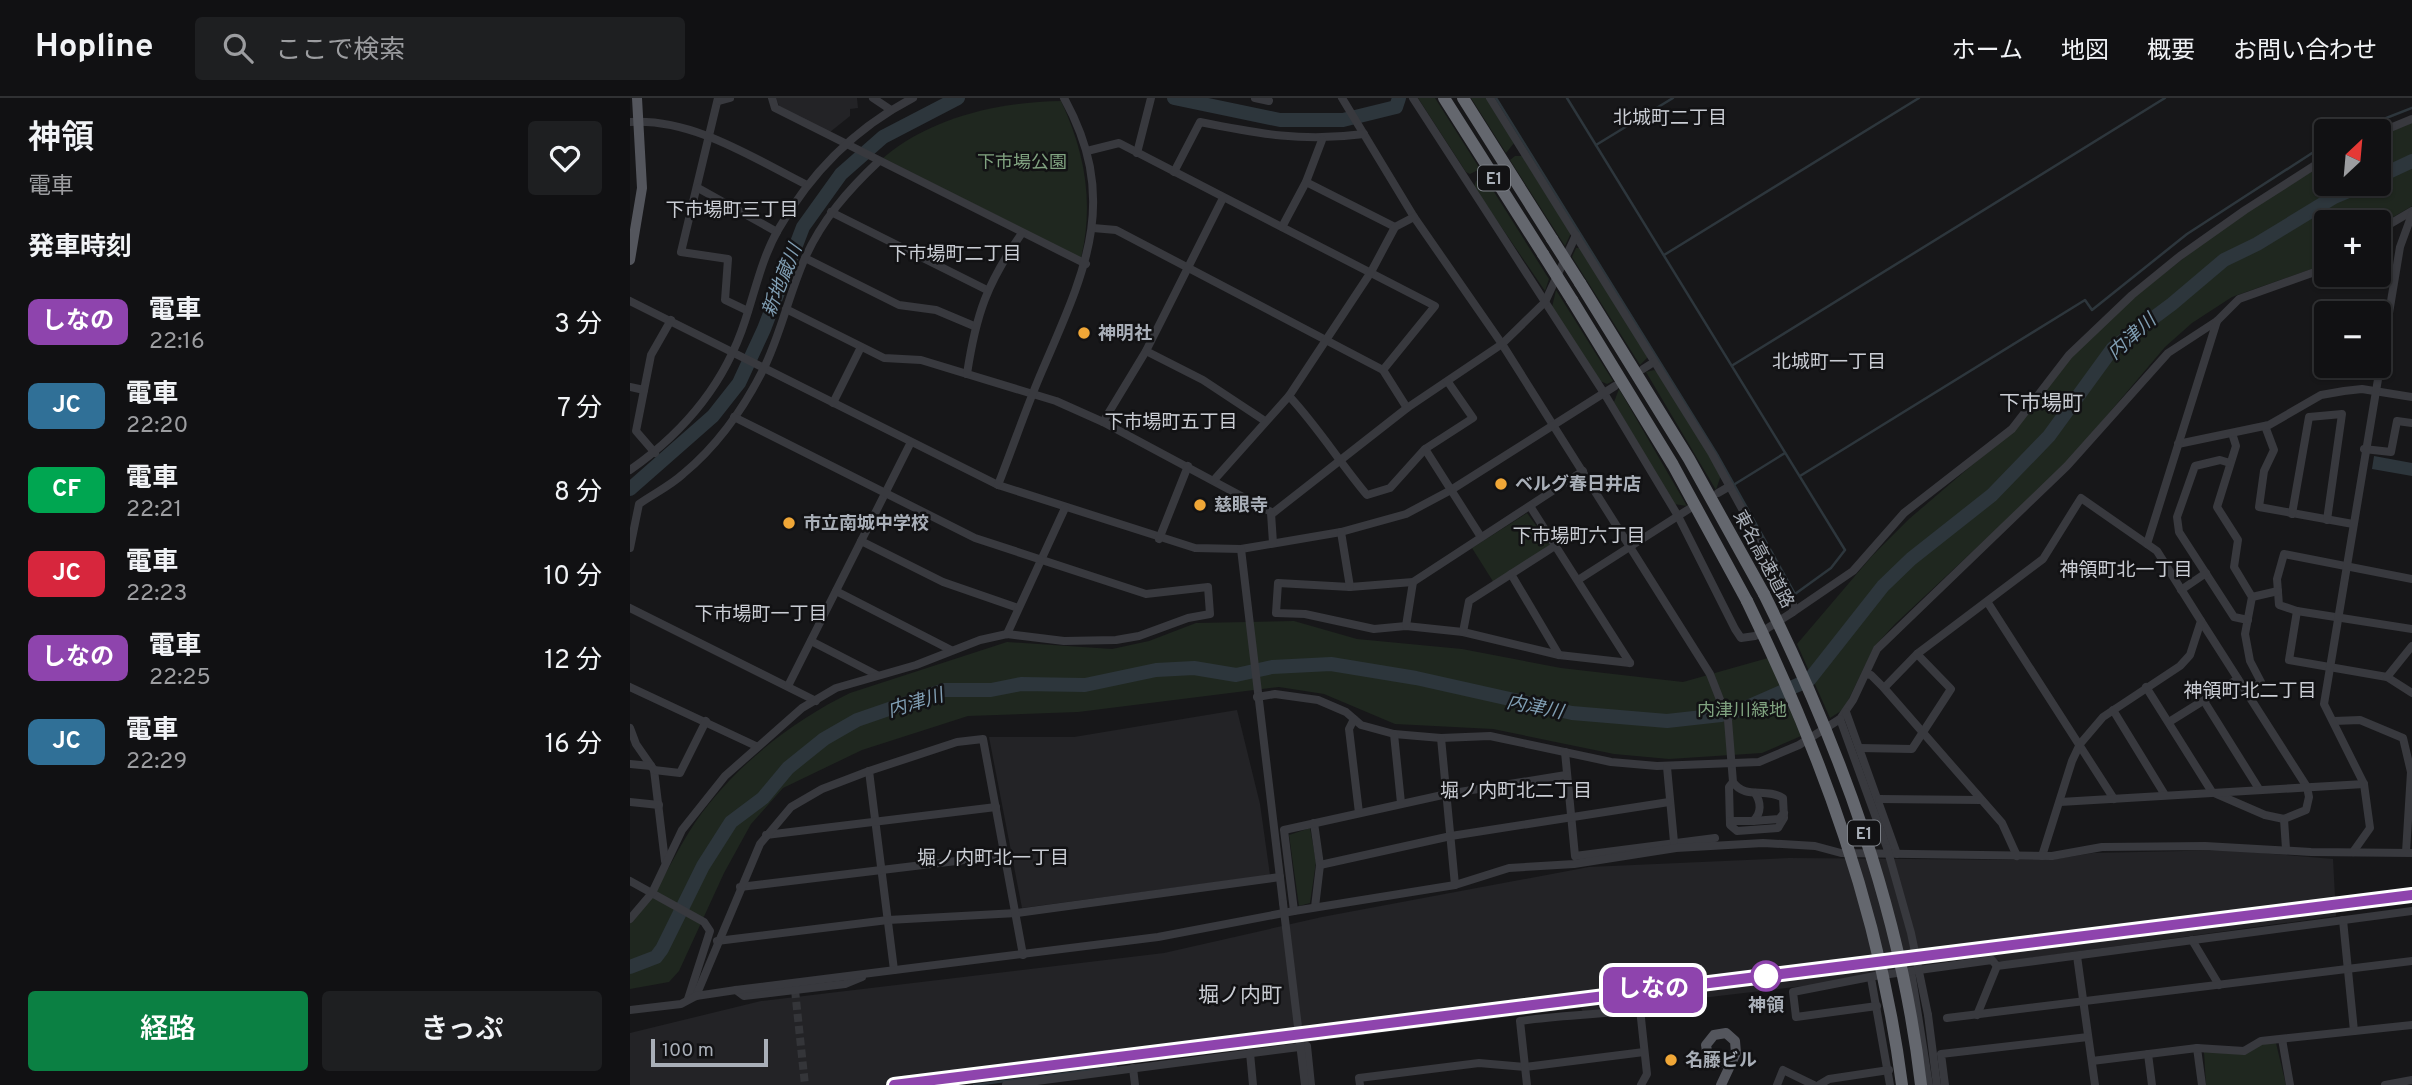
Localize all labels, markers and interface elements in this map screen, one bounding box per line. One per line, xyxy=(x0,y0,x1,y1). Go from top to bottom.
search box xyxy=(195,17,685,80)
text: Hopline xyxy=(35,27,153,69)
icon: search xyxy=(219,29,257,67)
text: ここで検索 xyxy=(275,35,405,68)
text: ホーム xyxy=(1952,37,2023,67)
text: 地図 xyxy=(2061,37,2109,67)
text: 概要 xyxy=(2147,37,2195,67)
text: お問い合わせ xyxy=(2233,37,2377,67)
district label: 北城町二丁目 xyxy=(1613,107,1727,131)
text: 神領 xyxy=(28,119,94,161)
north arrow xyxy=(2314,119,2390,196)
map controls xyxy=(2314,119,2391,378)
button: heart xyxy=(528,121,602,195)
park label: 下市場公園 xyxy=(977,152,1067,175)
road number: E1 xyxy=(1478,166,1510,190)
text: 電車 xyxy=(28,173,74,202)
district label: 下市場町三丁目 xyxy=(665,199,799,223)
button: + xyxy=(2314,210,2391,287)
text: 発車時刻 xyxy=(28,232,132,265)
water label: 新地蔵川 xyxy=(757,239,809,320)
district label: 下市場町二丁目 xyxy=(888,243,1022,267)
text: 電車 xyxy=(149,295,201,328)
button: − xyxy=(2314,301,2391,378)
text: しなの xyxy=(42,307,114,337)
water label: 内津川 xyxy=(2103,308,2163,365)
text: 3 分 xyxy=(554,309,602,342)
place label: 神明社 xyxy=(1098,323,1152,346)
marker: 神明社 xyxy=(1076,325,1092,341)
text: 22:16 xyxy=(149,328,205,357)
district label: 北城町一丁目 xyxy=(1772,351,1886,375)
text: 電車 xyxy=(126,379,178,412)
text: JC xyxy=(52,391,81,421)
district label: 下市場町 xyxy=(1999,391,2083,418)
text: 7 分 xyxy=(557,393,602,426)
district label: 下市場町五丁目 xyxy=(1104,411,1238,435)
text: 22:20 xyxy=(126,412,188,441)
text: 電車 xyxy=(126,463,178,496)
place label: ベルグ春日井店 xyxy=(1515,474,1641,497)
text: CF xyxy=(52,475,81,505)
marker: ベルグ春日井店 xyxy=(1493,476,1509,492)
text: 8 分 xyxy=(554,477,602,510)
place label: 慈眼寺 xyxy=(1214,495,1268,518)
text: 22:21 xyxy=(126,496,182,525)
marker: 慈眼寺 xyxy=(1192,497,1208,513)
street label: 東名高速道路 xyxy=(1727,507,1798,613)
place label: 市立南城中学校 xyxy=(803,513,929,536)
marker: 市立南城中学校 xyxy=(781,515,797,531)
district label: 下市場町六丁目 xyxy=(1512,525,1646,549)
text: 電車 xyxy=(126,547,178,580)
text: JC xyxy=(52,559,81,589)
district label: 神領町北一丁目 xyxy=(2059,559,2193,583)
text: 10 分 xyxy=(543,561,602,594)
text: 22:23 xyxy=(126,580,187,609)
district label: 下市場町一丁目 xyxy=(694,603,828,627)
text: 電車 xyxy=(149,631,201,664)
text: しなの xyxy=(42,643,114,673)
text: 12 分 xyxy=(544,645,602,678)
text: 22:25 xyxy=(149,664,211,693)
district label: 神領町北二丁目 xyxy=(2183,680,2317,704)
water label: 内津川 xyxy=(885,684,948,724)
water label: 内津川 xyxy=(1504,691,1567,726)
park label: 内津川緑地 xyxy=(1697,700,1787,723)
text: 電車 xyxy=(126,715,178,748)
text: JC xyxy=(52,727,81,757)
text: 16 分 xyxy=(545,729,602,762)
text: 22:29 xyxy=(126,748,187,777)
district label: 堀ノ内町北二丁目 xyxy=(1440,780,1592,804)
road number: E1 xyxy=(1848,820,1880,846)
district label: 堀ノ内町北一丁目 xyxy=(917,847,1069,871)
marker: 神領 xyxy=(1751,961,1781,991)
line badge: しなの xyxy=(1613,967,1693,1013)
text: しなの xyxy=(1617,975,1689,1005)
district label: 堀ノ内町 xyxy=(1198,983,1282,1010)
button: 経路 xyxy=(28,991,308,1071)
button: きっぷ xyxy=(322,991,602,1071)
place label: 神領 xyxy=(1748,995,1784,1018)
scale bar xyxy=(651,1036,768,1068)
text: 100 m xyxy=(662,1039,714,1063)
place label: 名藤ビル xyxy=(1685,1050,1757,1073)
marker: 名藤ビル xyxy=(1663,1052,1679,1068)

